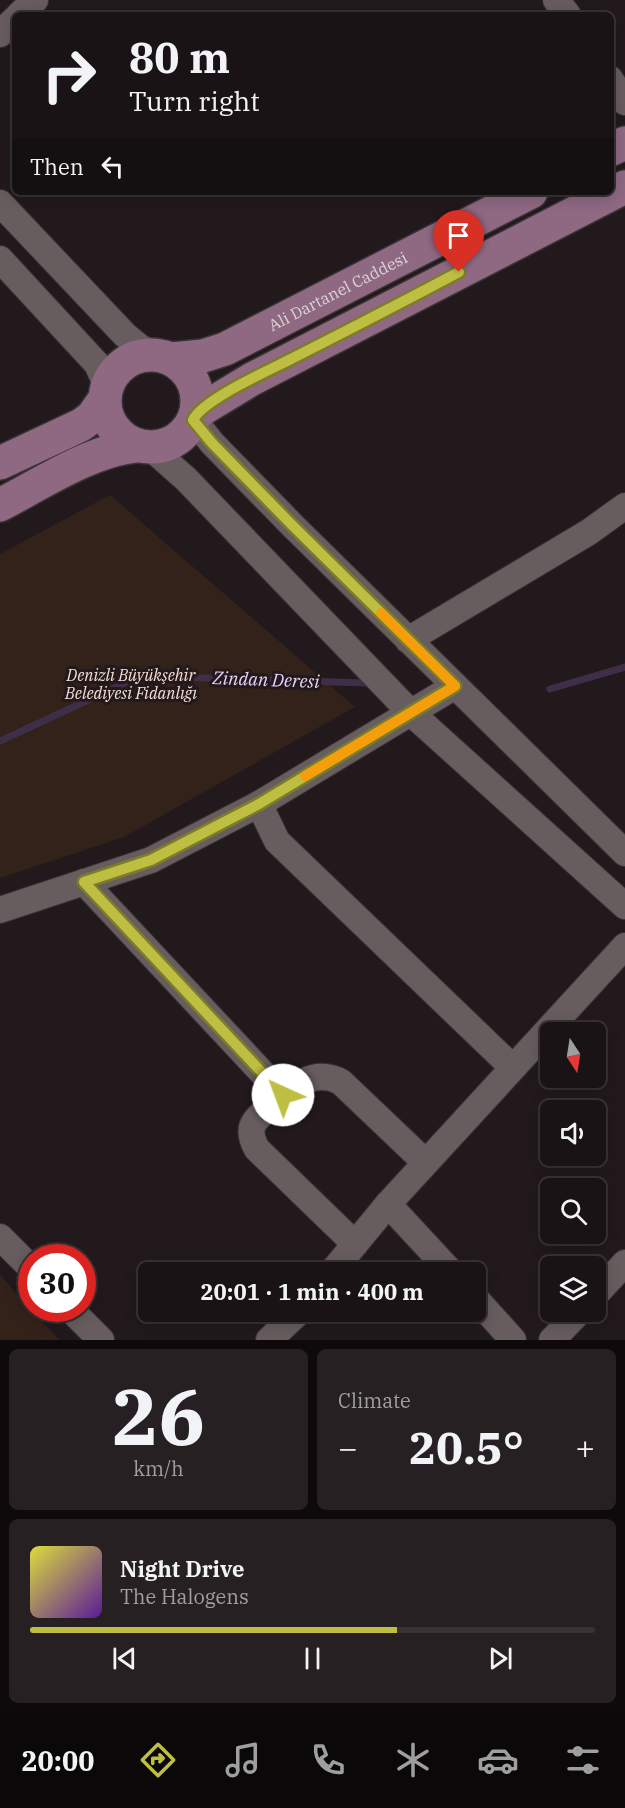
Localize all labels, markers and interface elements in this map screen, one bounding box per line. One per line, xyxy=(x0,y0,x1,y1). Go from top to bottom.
text: 80 m xyxy=(129,30,230,85)
icon: right xyxy=(30,36,108,114)
text: Turn right xyxy=(129,83,260,118)
icon: left xyxy=(96,150,129,183)
text: Then xyxy=(30,152,84,181)
pin xyxy=(433,210,484,272)
icon: arrive xyxy=(442,219,475,252)
street label: Ali Dartanel Caddesi xyxy=(265,247,411,335)
park label: Denizli Büyükşehir Belediyesi Fidanlığı xyxy=(64,665,197,703)
water label: Zindan Deresi xyxy=(211,666,321,693)
north arrow xyxy=(540,1022,606,1088)
map controls xyxy=(540,1022,606,1322)
position arrow xyxy=(251,1063,315,1127)
button: sound xyxy=(540,1100,606,1166)
button: search xyxy=(540,1178,606,1244)
speed limit sign: 30 xyxy=(18,1244,96,1322)
button: layers xyxy=(540,1256,606,1322)
text: 20:01 · 1 min · 400 m xyxy=(200,1277,424,1306)
text: 26 xyxy=(112,1365,205,1466)
text: Climate xyxy=(338,1387,411,1414)
text: 20.5° xyxy=(409,1418,524,1476)
text: − xyxy=(338,1426,358,1469)
text: + xyxy=(575,1426,595,1469)
text: km/h xyxy=(133,1455,184,1482)
text: Night Drive xyxy=(120,1554,245,1583)
text: The Halogens xyxy=(120,1583,249,1610)
icon: previous xyxy=(108,1642,141,1675)
icon: pause xyxy=(296,1642,329,1675)
icon: next xyxy=(484,1642,517,1675)
icon: directions xyxy=(137,1739,179,1781)
icon: music xyxy=(222,1739,264,1781)
icon: phone xyxy=(307,1739,349,1781)
icon: climate xyxy=(392,1739,434,1781)
icon: car xyxy=(477,1739,519,1781)
icon: filters xyxy=(562,1739,604,1781)
text: 20:00 xyxy=(21,1743,94,1778)

